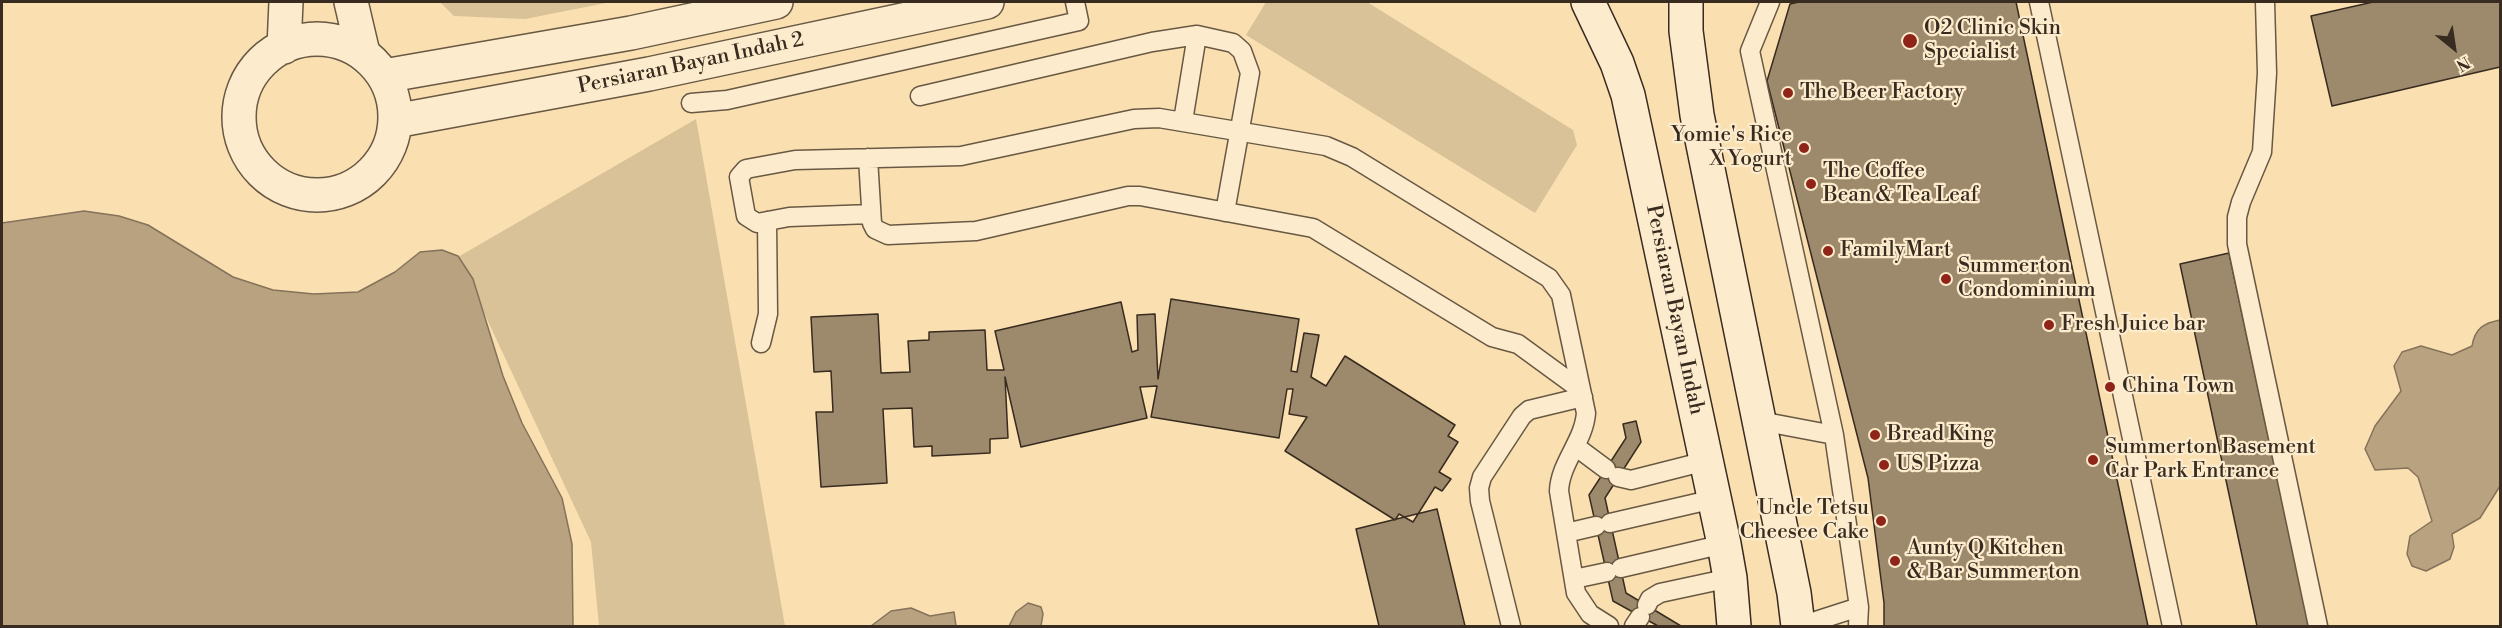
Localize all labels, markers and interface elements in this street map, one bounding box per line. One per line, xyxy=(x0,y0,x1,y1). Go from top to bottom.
place label: O2 Clinic Skin Specialist xyxy=(1924,16,2061,66)
north arrow xyxy=(2424,18,2484,78)
street label: Persiaran Bayan Indah 2 xyxy=(576,28,806,100)
marker: O2 Clinic Skin Specialist xyxy=(1901,32,1919,50)
text: N xyxy=(2453,52,2473,75)
place label: The Beer Factory xyxy=(1800,80,1964,106)
marker: The Beer Factory xyxy=(1781,86,1795,100)
place label: Yomie's Rice X Yogurt xyxy=(1671,123,1792,173)
marker: Yomie's Rice X Yogurt xyxy=(1797,141,1811,155)
place label: The Coffee Bean & Tea Leaf xyxy=(1823,159,1978,209)
marker: The Coffee Bean & Tea Leaf xyxy=(1804,177,1818,191)
street label: Persiaran Bayan Indah xyxy=(1639,203,1709,417)
place label: FamilyMart xyxy=(1840,238,1951,264)
marker: FamilyMart xyxy=(1821,244,1835,258)
place label: Summerton Condominium xyxy=(1958,254,2096,304)
marker: Summerton Condominium xyxy=(1939,272,1953,286)
place label: Fresh Juice bar xyxy=(2061,312,2205,338)
marker: Fresh Juice bar xyxy=(2042,318,2056,332)
place label: China Town xyxy=(2122,374,2235,400)
marker: China Town xyxy=(2103,380,2117,394)
place label: Bread King xyxy=(1887,422,1994,448)
marker: Bread King xyxy=(1868,428,1882,442)
place label: Summerton Basement Car Park Entrance xyxy=(2105,435,2316,485)
place label: US Pizza xyxy=(1896,452,1980,478)
marker: Summerton Basement Car Park Entrance xyxy=(2086,453,2100,467)
marker: US Pizza xyxy=(1877,458,1891,472)
place label: Uncle Tetsu Cheesee Cake xyxy=(1740,496,1869,546)
marker: Uncle Tetsu Cheesee Cake xyxy=(1874,514,1888,528)
place label: Aunty Q Kitchen & Bar Summerton xyxy=(1907,536,2079,586)
marker: Aunty Q Kitchen & Bar Summerton xyxy=(1888,554,1902,568)

